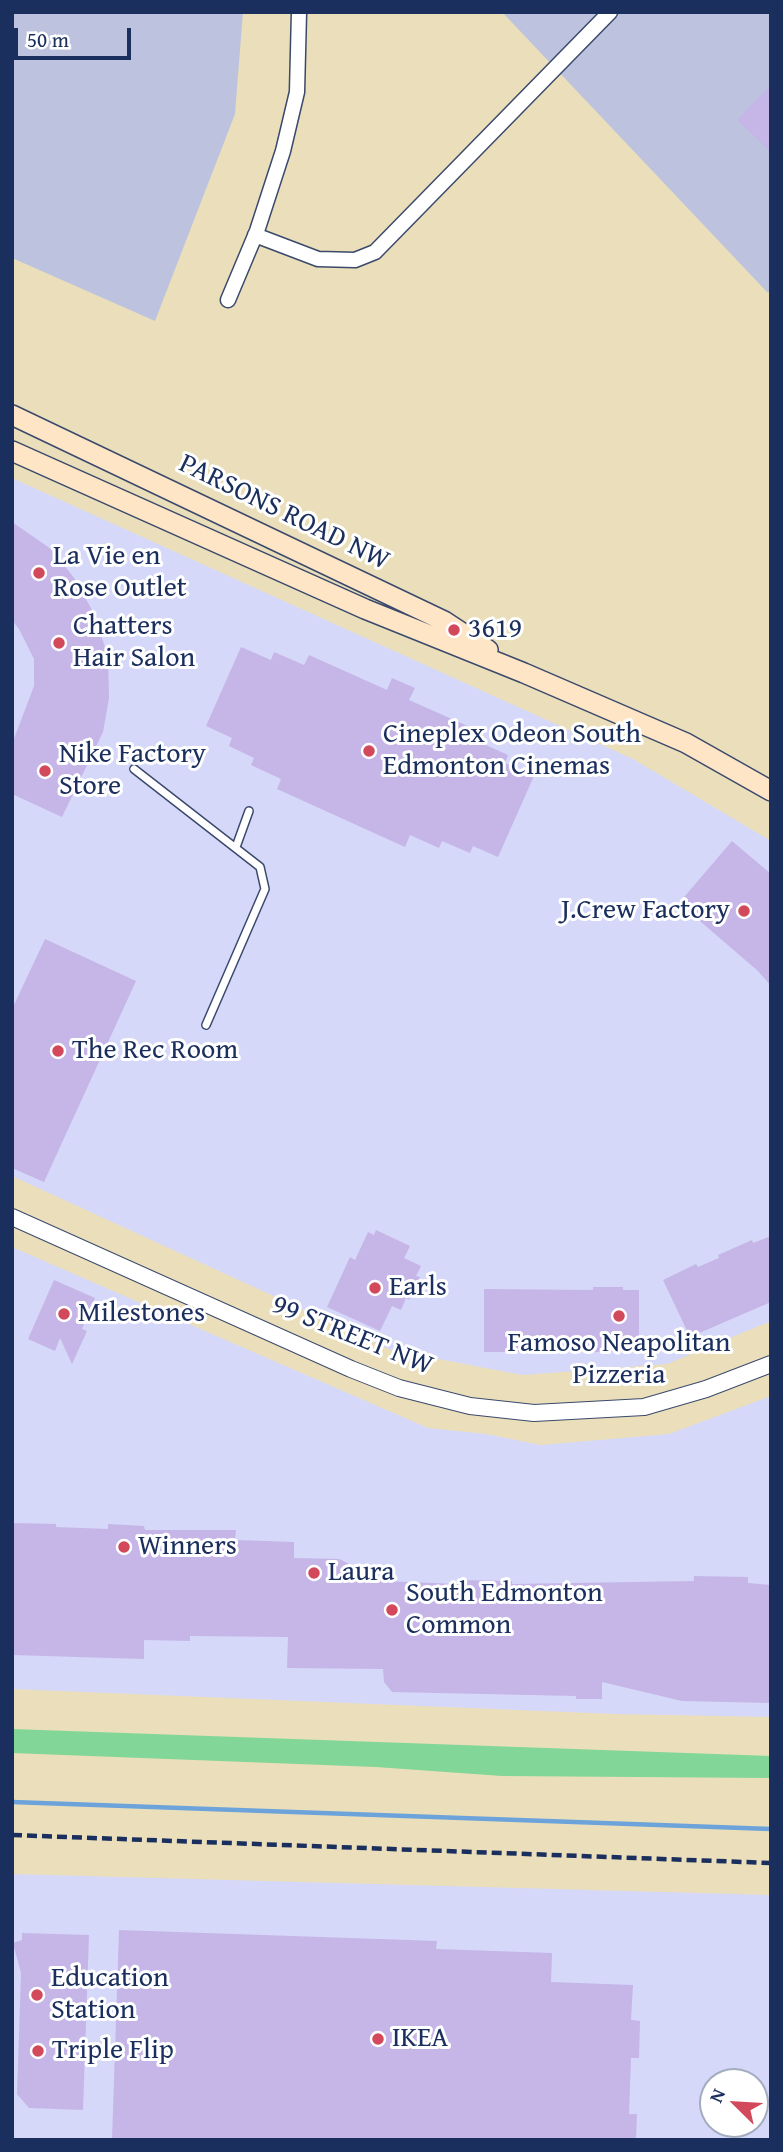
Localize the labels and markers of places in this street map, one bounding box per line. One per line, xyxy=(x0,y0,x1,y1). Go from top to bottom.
place label: La Vie en Rose Outlet xyxy=(53,540,187,606)
marker: La Vie en Rose Outlet xyxy=(31,565,47,581)
place label: Chatters Hair Salon xyxy=(73,610,195,676)
place label: 3619 xyxy=(468,613,522,647)
marker: 3619 xyxy=(446,622,462,638)
marker: Chatters Hair Salon xyxy=(51,635,67,651)
place label: Cineplex Odeon South Edmonton Cinemas xyxy=(383,718,641,784)
place label: Nike Factory Store xyxy=(59,738,206,804)
marker: Cineplex Odeon South Edmonton Cinemas xyxy=(361,743,377,759)
marker: Nike Factory Store xyxy=(37,763,53,779)
place label: J.Crew Factory xyxy=(561,894,730,928)
marker: J.Crew Factory xyxy=(736,903,752,919)
place label: The Rec Room xyxy=(72,1034,238,1068)
marker: The Rec Room xyxy=(50,1043,66,1059)
place label: Earls xyxy=(389,1271,447,1305)
marker: Earls xyxy=(367,1280,383,1296)
place label: Milestones xyxy=(78,1297,205,1331)
marker: Milestones xyxy=(56,1306,72,1322)
marker: Famoso Neapolitan Pizzeria xyxy=(611,1308,627,1324)
place label: Famoso Neapolitan Pizzeria xyxy=(507,1327,731,1393)
place label: Winners xyxy=(138,1530,237,1564)
marker: Winners xyxy=(116,1539,132,1555)
place label: Laura xyxy=(328,1556,395,1590)
marker: Laura xyxy=(306,1565,322,1581)
place label: South Edmonton Common xyxy=(406,1577,603,1643)
marker: South Edmonton Common xyxy=(384,1602,400,1618)
place label: Education Station xyxy=(51,1962,169,2028)
marker: Education Station xyxy=(29,1987,45,2003)
place label: IKEA xyxy=(392,2022,448,2056)
marker: IKEA xyxy=(370,2031,386,2047)
place label: Triple Flip xyxy=(52,2034,174,2068)
marker: Triple Flip xyxy=(30,2043,46,2059)

